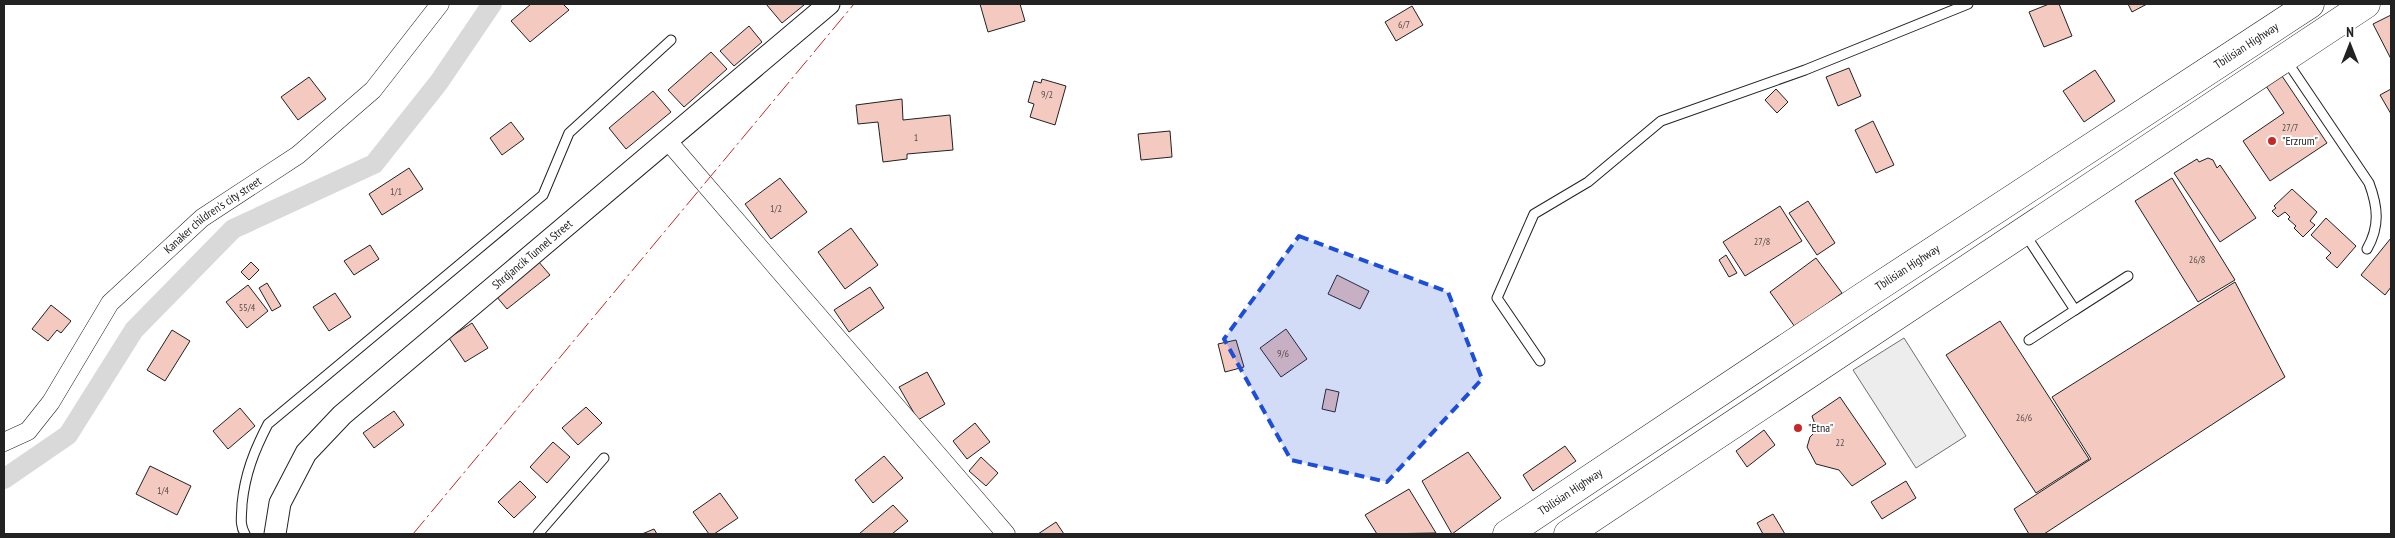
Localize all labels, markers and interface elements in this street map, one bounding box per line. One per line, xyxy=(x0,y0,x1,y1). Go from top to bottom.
house number: 6/7 xyxy=(1398,18,1410,31)
street label: Tbilisian Highway xyxy=(2211,19,2281,72)
north arrow xyxy=(2325,20,2375,70)
text: N xyxy=(2346,23,2354,41)
house number: 9/2 xyxy=(1041,88,1053,101)
house number: 27/7 xyxy=(2282,121,2298,134)
house number: 1 xyxy=(914,131,918,144)
place label: "Erzrum" xyxy=(2282,133,2318,148)
marker: "Erzrum" xyxy=(2266,135,2278,147)
street label: Kanaker children's city street xyxy=(160,173,264,257)
house number: 1/1 xyxy=(390,185,402,198)
house number: 1/2 xyxy=(770,202,782,215)
street label: Shrdjancik Tunnel Street xyxy=(489,216,576,292)
house number: 27/8 xyxy=(1754,235,1770,248)
street label: Tbilisian Highway xyxy=(1872,240,1943,294)
house number: 26/8 xyxy=(2189,253,2205,266)
house number: 55/4 xyxy=(239,301,256,314)
house number: 9/6 xyxy=(1277,347,1289,360)
house number: 26/6 xyxy=(2016,411,2033,424)
place label: "Etna" xyxy=(1808,420,1833,435)
marker: "Etna" xyxy=(1792,422,1804,434)
house number: 22 xyxy=(1836,436,1845,449)
street label: Tbilisian Highway xyxy=(1535,464,1605,518)
house number: 1/4 xyxy=(157,484,169,497)

